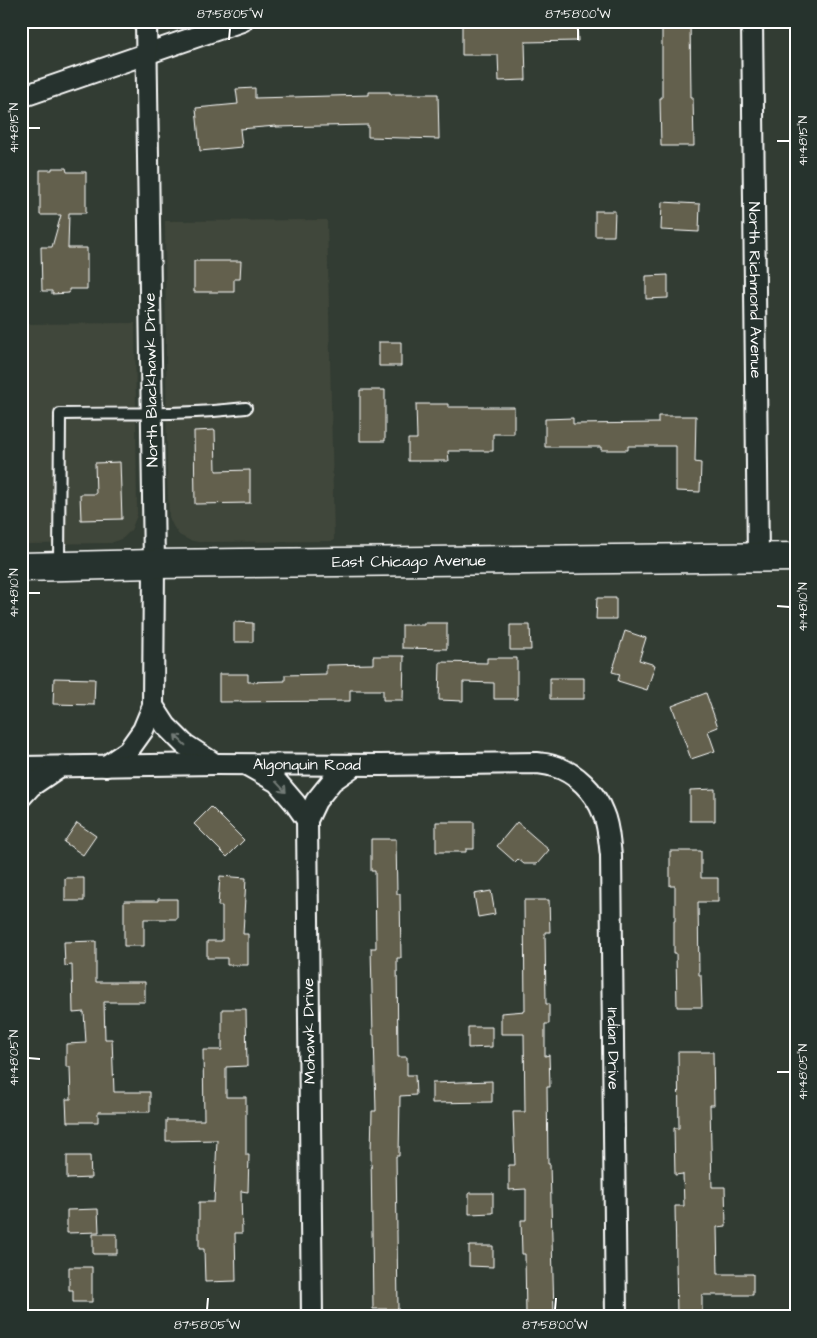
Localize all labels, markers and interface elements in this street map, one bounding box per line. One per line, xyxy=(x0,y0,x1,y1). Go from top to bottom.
text: 87°58'05"W xyxy=(197,6,264,23)
text: 87°58'00"W xyxy=(545,6,611,23)
text: 41°48'15"N xyxy=(6,102,23,153)
text: 41°48'15"N xyxy=(795,115,812,166)
street label: North Richmond Avenue xyxy=(743,202,767,379)
street label: North Blackhawk Drive xyxy=(138,292,164,467)
street label: East Chicago Avenue xyxy=(332,549,486,573)
text: 41°48'10"N xyxy=(6,568,23,618)
text: 41°48'10"N xyxy=(795,582,812,632)
one-way arrow xyxy=(174,734,186,746)
street label: Algonquin Road xyxy=(253,753,361,776)
one-way arrow xyxy=(275,781,287,793)
street label: Mohawk Drive xyxy=(297,977,321,1084)
street label: Indian Drive xyxy=(602,1007,625,1090)
text: 41°48'05"N xyxy=(6,1029,23,1086)
text: 41°48'05"N xyxy=(795,1043,812,1100)
text: 87°58'05"W xyxy=(174,1317,241,1334)
text: 87°58'00"W xyxy=(522,1317,588,1334)

